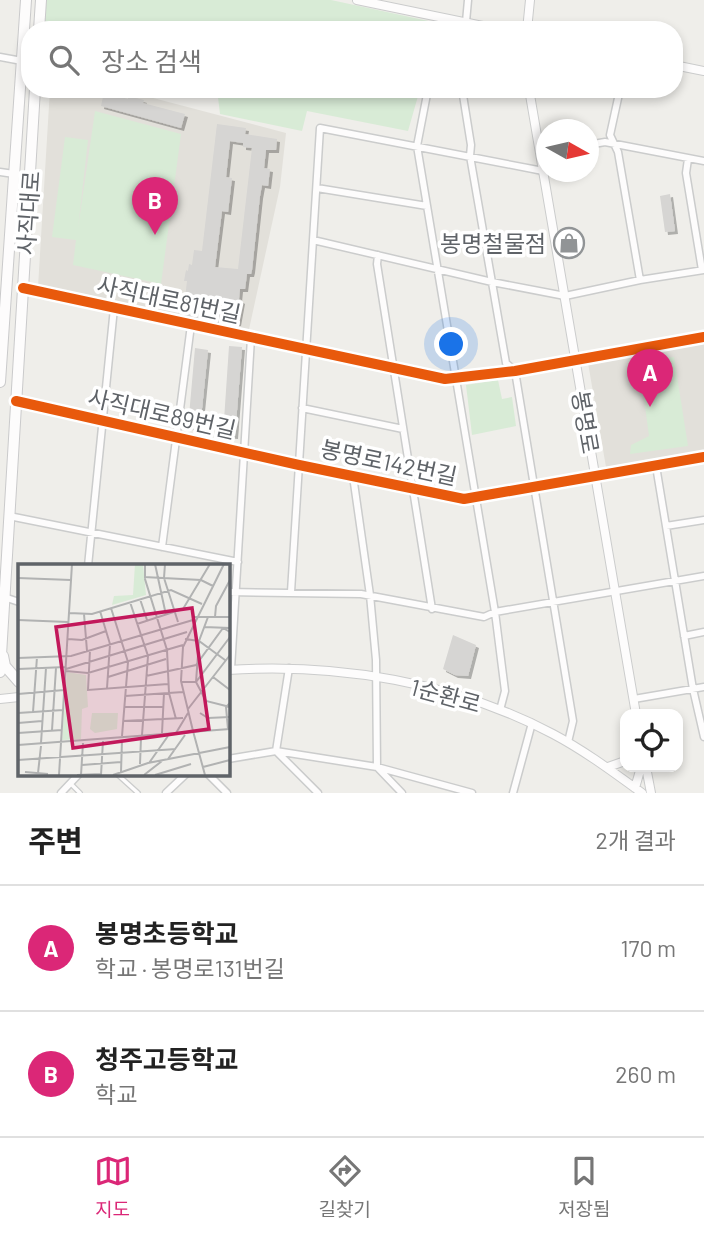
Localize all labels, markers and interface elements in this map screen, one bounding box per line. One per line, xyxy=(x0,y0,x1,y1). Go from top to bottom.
search box xyxy=(21,21,683,98)
icon: search xyxy=(45,41,83,79)
text: 장소 검색 xyxy=(101,45,202,76)
north arrow xyxy=(536,119,599,182)
street label: 사직대로 xyxy=(11,170,45,256)
pin: B xyxy=(132,177,178,235)
shop icon: 봉명철물점 xyxy=(552,226,586,260)
place label: 봉명철물점 xyxy=(440,229,546,257)
street label: 사직대로81번길 xyxy=(95,270,243,328)
your location xyxy=(434,327,468,361)
pin: A xyxy=(627,349,673,407)
street label: 사직대로89번길 xyxy=(85,382,239,444)
street label: 봉명로 xyxy=(567,388,605,456)
street label: 봉명로142번길 xyxy=(318,434,460,490)
inset map xyxy=(18,564,229,776)
street label: 1순환로 xyxy=(408,672,484,718)
map controls xyxy=(620,709,683,772)
button: locate xyxy=(620,709,683,772)
text: 주변 xyxy=(28,822,83,858)
text: 2개 결과 xyxy=(596,826,676,854)
text: 봉명초등학교 xyxy=(95,917,239,948)
text: A xyxy=(43,934,59,962)
text: 170 m xyxy=(620,934,676,962)
text: 학교 · 봉명로131번길 xyxy=(95,954,285,982)
text: 청주고등학교 xyxy=(95,1043,239,1074)
text: B xyxy=(44,1060,58,1088)
text: 260 m xyxy=(615,1060,676,1088)
text: 학교 xyxy=(95,1080,137,1108)
tab: 지도 xyxy=(94,1152,132,1221)
tab: 길찾기 xyxy=(319,1152,371,1221)
tab: 저장됨 xyxy=(558,1152,610,1221)

